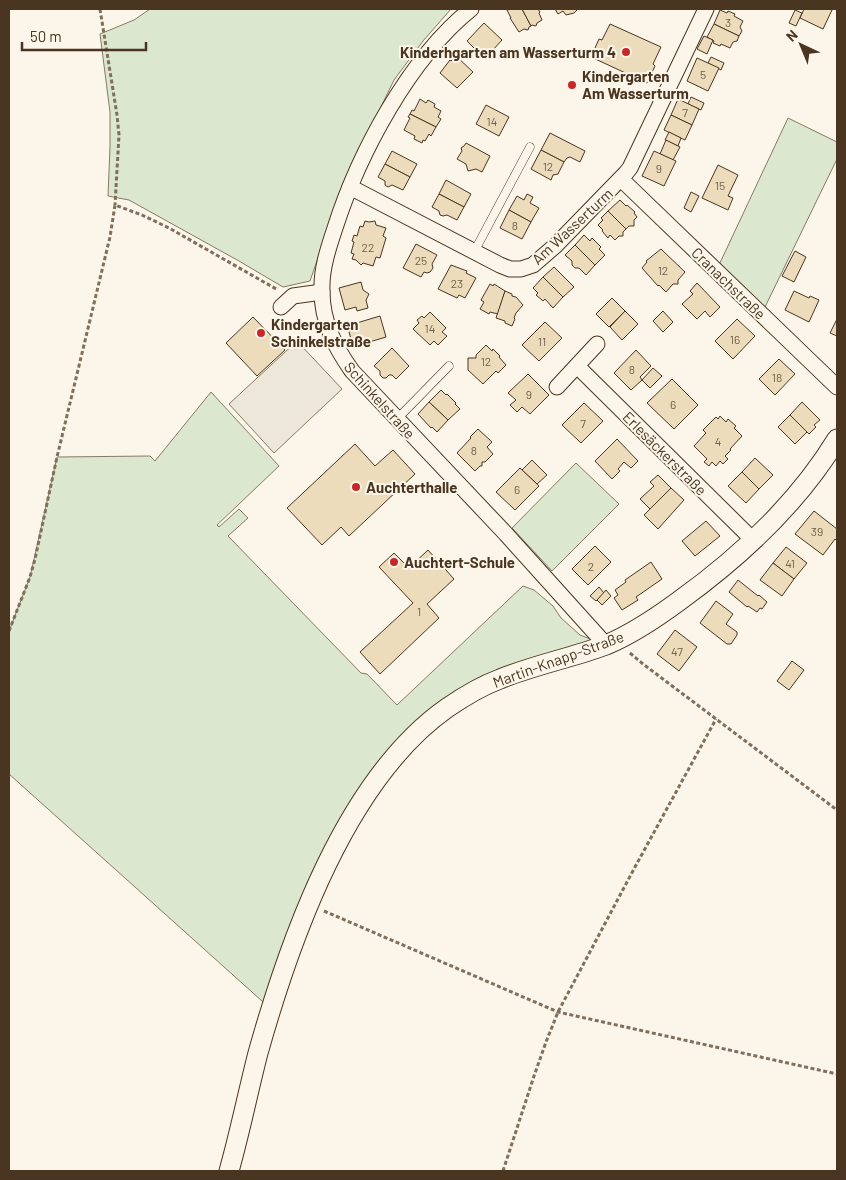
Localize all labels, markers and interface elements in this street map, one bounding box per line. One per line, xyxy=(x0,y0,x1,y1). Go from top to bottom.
house number: 3 xyxy=(725,15,731,29)
scale bar xyxy=(22,20,146,52)
north arrow xyxy=(776,20,826,70)
text: N xyxy=(782,26,801,45)
text: 50 m xyxy=(30,27,62,45)
place label: Kinderhgarten am Wasserturm 4 xyxy=(400,43,616,61)
marker: Kinderhgarten am Wasserturm 4 xyxy=(620,46,632,58)
place label: Kindergarten Am Wasserturm xyxy=(582,67,689,102)
house number: 5 xyxy=(700,67,706,81)
marker: Kindergarten Am Wasserturm xyxy=(566,79,578,91)
house number: 7 xyxy=(682,105,688,119)
house number: 14 xyxy=(487,114,497,128)
house number: 12 xyxy=(543,159,553,173)
house number: 9 xyxy=(656,161,662,175)
house number: 15 xyxy=(715,178,725,192)
street label: Am Wasserturm xyxy=(528,184,616,268)
house number: 8 xyxy=(512,218,518,232)
house number: 22 xyxy=(362,240,374,254)
street label: Cranachstraße xyxy=(688,243,770,323)
house number: 25 xyxy=(415,253,427,267)
house number: 12 xyxy=(658,263,668,277)
house number: 23 xyxy=(451,276,463,290)
place label: Kindergarten Schinkelstraße xyxy=(271,315,371,350)
house number: 14 xyxy=(425,321,435,335)
marker: Kindergarten Schinkelstraße xyxy=(255,327,267,339)
house number: 16 xyxy=(730,332,740,346)
house number: 11 xyxy=(538,334,546,348)
house number: 12 xyxy=(481,354,491,368)
street label: Schinkelstraße xyxy=(341,358,419,442)
house number: 8 xyxy=(629,362,635,376)
house number: 18 xyxy=(772,370,782,384)
house number: 9 xyxy=(526,387,532,401)
house number: 6 xyxy=(670,397,676,411)
street label: Erlesäckerstraße xyxy=(619,407,711,499)
house number: 7 xyxy=(580,416,586,430)
house number: 4 xyxy=(715,434,721,448)
house number: 8 xyxy=(471,443,477,457)
place label: Auchterthalle xyxy=(366,478,457,496)
marker: Auchterthalle xyxy=(350,481,362,493)
house number: 6 xyxy=(514,482,520,496)
house number: 39 xyxy=(811,524,823,538)
place label: Auchtert-Schule xyxy=(404,553,515,571)
marker: Auchtert-Schule xyxy=(388,556,400,568)
house number: 41 xyxy=(785,556,795,570)
house number: 2 xyxy=(588,559,594,573)
house number: 1 xyxy=(417,604,421,618)
street label: Martin-Knapp-Straße xyxy=(490,627,626,691)
house number: 47 xyxy=(671,644,683,658)

